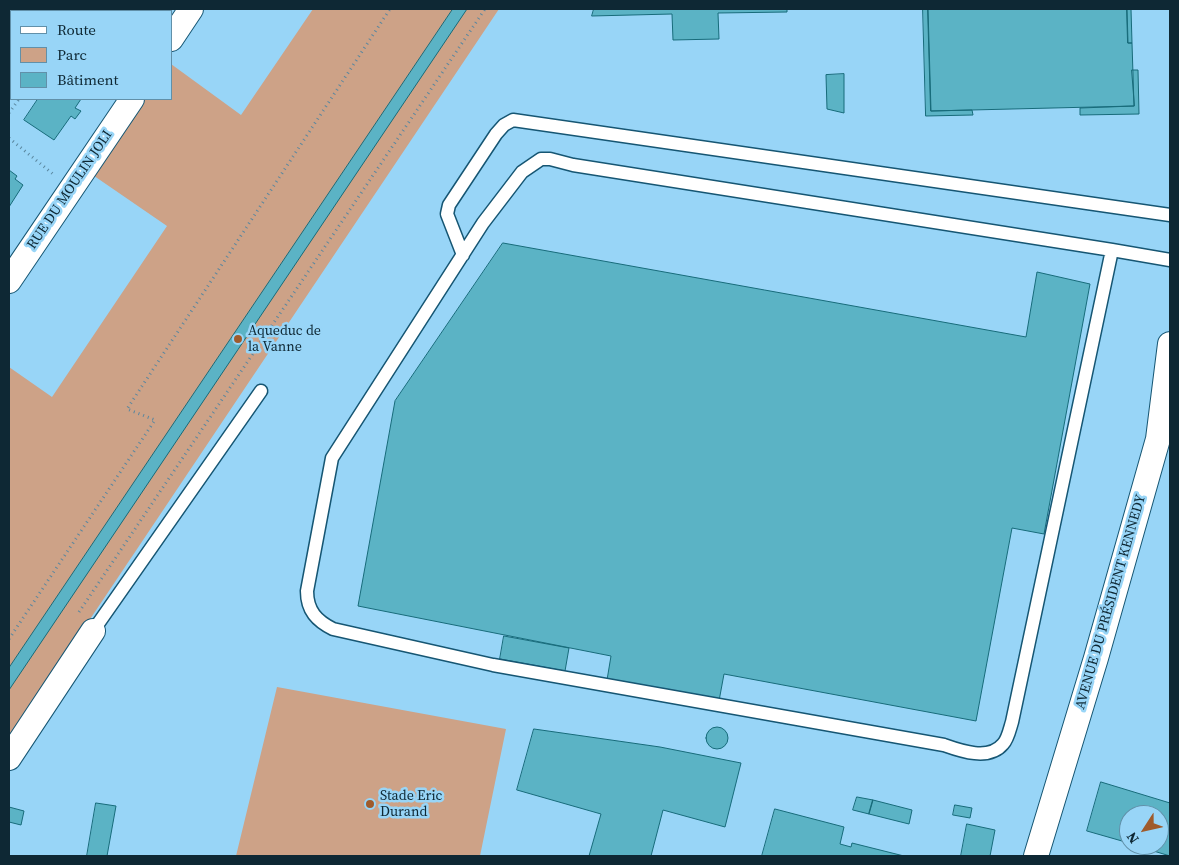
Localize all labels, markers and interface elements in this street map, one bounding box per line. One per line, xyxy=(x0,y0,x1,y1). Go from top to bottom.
legend xyxy=(10,10,172,100)
text: Route xyxy=(57,19,96,40)
text: Parc xyxy=(57,44,87,65)
text: Bâtiment xyxy=(57,69,118,90)
street label: RUE DU MOULIN JOLI xyxy=(24,127,116,253)
place label: Aqueduc de la Vanne xyxy=(248,323,321,356)
marker: Aqueduc de la Vanne xyxy=(232,333,244,345)
street label: AVENUE DU PRÉSIDENT KENNEDY xyxy=(1072,493,1150,711)
place label: Stade Eric Durand xyxy=(380,788,442,820)
marker: Stade Eric Durand xyxy=(364,798,376,810)
north arrow xyxy=(1119,805,1169,855)
text: N xyxy=(1121,828,1144,848)

